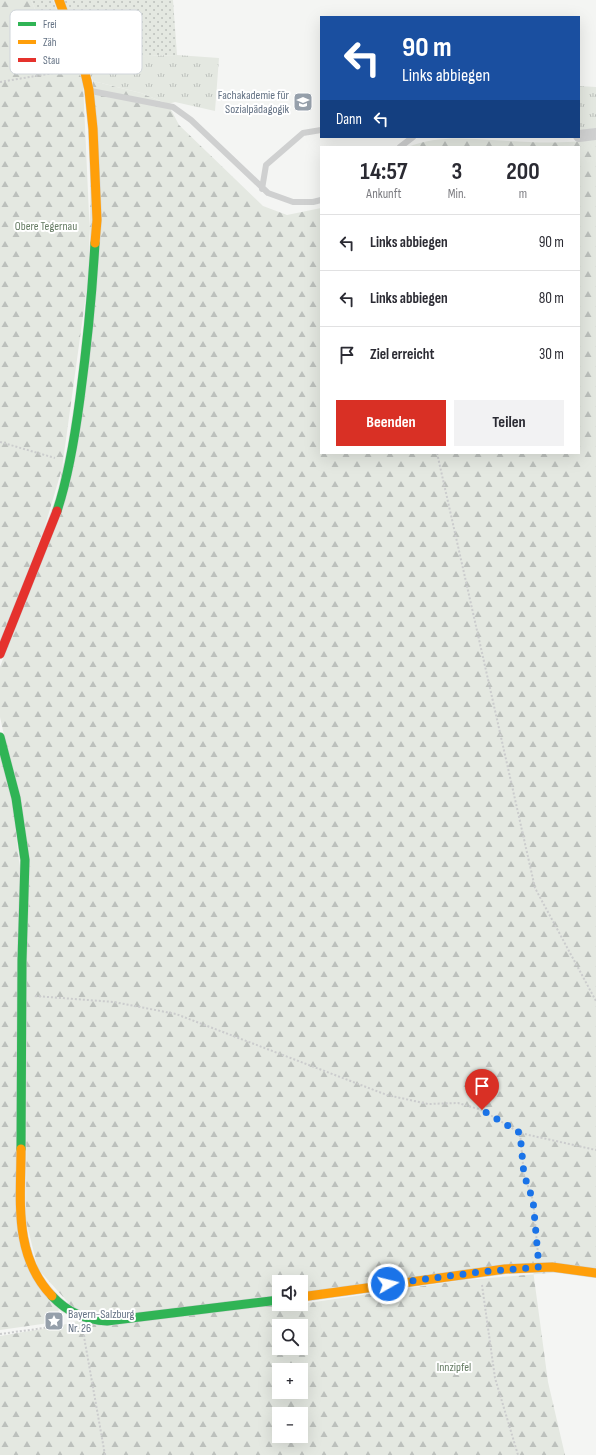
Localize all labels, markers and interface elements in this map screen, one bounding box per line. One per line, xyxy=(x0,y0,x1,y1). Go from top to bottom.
legend xyxy=(10,10,142,74)
text: Frei xyxy=(43,18,57,31)
text: 90 m xyxy=(402,31,452,64)
icon: left xyxy=(336,32,388,84)
text: Zäh xyxy=(43,36,57,49)
text: Stau xyxy=(43,54,60,67)
text: Links abbiegen xyxy=(402,65,490,86)
place label: Fachakademie für Sozialpädagogik xyxy=(218,88,290,117)
school or university icon: Fachakademie für Sozialpädagogik xyxy=(292,91,314,113)
icon: left xyxy=(370,108,392,130)
text: Dann xyxy=(336,110,362,129)
text: 14:57 xyxy=(360,157,407,186)
text: 3 xyxy=(451,157,462,186)
text: 200 xyxy=(506,157,540,186)
text: Ankunft xyxy=(366,186,401,202)
text: Min. xyxy=(448,186,466,202)
text: m xyxy=(519,186,527,202)
park label: Obere Tegernau xyxy=(15,219,77,234)
icon: left xyxy=(336,232,358,254)
text: Links abbiegen xyxy=(370,233,448,252)
text: 90 m xyxy=(539,233,564,252)
icon: left xyxy=(336,288,358,310)
text: Links abbiegen xyxy=(370,289,448,308)
text: 80 m xyxy=(539,289,564,308)
icon: arrive xyxy=(336,344,358,366)
text: Ziel erreicht xyxy=(370,345,434,364)
text: 30 m xyxy=(539,345,564,364)
button: Beenden xyxy=(336,400,446,446)
button: Teilen xyxy=(454,400,564,446)
pin xyxy=(465,1069,499,1110)
icon: arrive xyxy=(471,1075,493,1097)
position arrow xyxy=(367,1263,409,1305)
map controls xyxy=(272,1275,308,1443)
button: sound xyxy=(272,1275,308,1311)
place label: Bayern-Salzburg Nr. 26 xyxy=(68,1307,135,1336)
place icon: Bayern-Salzburg Nr. 26 xyxy=(43,1310,65,1332)
button: search xyxy=(272,1319,308,1355)
park label: Innzipfel xyxy=(437,1360,471,1375)
button: + xyxy=(272,1363,308,1399)
button: − xyxy=(272,1407,308,1443)

